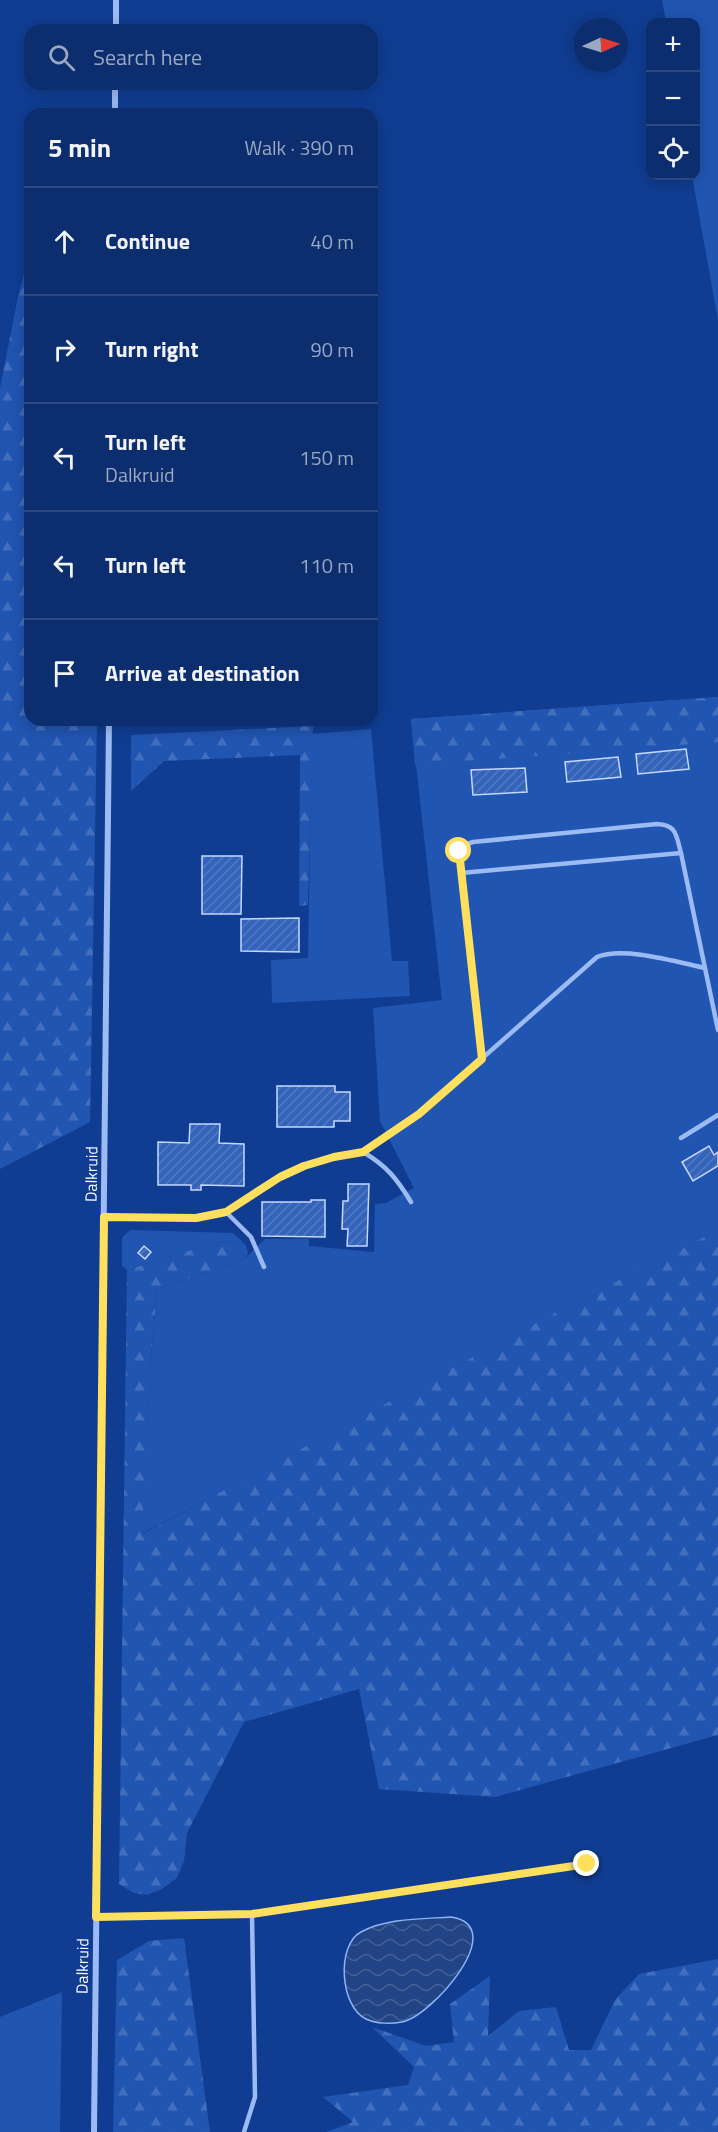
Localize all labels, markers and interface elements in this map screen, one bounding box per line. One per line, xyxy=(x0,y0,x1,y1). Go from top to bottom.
north arrow xyxy=(574,18,628,72)
map controls xyxy=(646,18,700,180)
button: + xyxy=(646,18,700,72)
search box xyxy=(24,24,378,90)
text: Search here xyxy=(93,40,202,74)
icon: search xyxy=(45,41,78,74)
button: − xyxy=(646,72,700,126)
button: locate xyxy=(646,126,700,180)
text: 5 min xyxy=(48,128,111,167)
text: Walk · 390 m xyxy=(245,132,354,163)
text: Continue xyxy=(105,224,190,258)
icon: ahead xyxy=(48,225,81,258)
text: 40 m xyxy=(310,226,354,257)
text: Turn right xyxy=(105,332,199,366)
icon: right xyxy=(48,333,81,366)
text: 90 m xyxy=(310,334,354,365)
text: Turn left xyxy=(105,425,186,459)
icon: left xyxy=(48,441,81,474)
text: 150 m xyxy=(299,442,354,473)
text: Dalkruid xyxy=(105,459,175,490)
text: Turn left xyxy=(105,548,186,582)
icon: left xyxy=(48,549,81,582)
text: 110 m xyxy=(299,550,354,581)
text: Arrive at destination xyxy=(105,656,300,690)
icon: arrive xyxy=(48,657,81,690)
route start xyxy=(445,837,471,863)
street label: Dalkruid xyxy=(79,1146,103,1202)
route end xyxy=(573,1850,599,1876)
street label: Dalkruid xyxy=(70,1938,94,1994)

